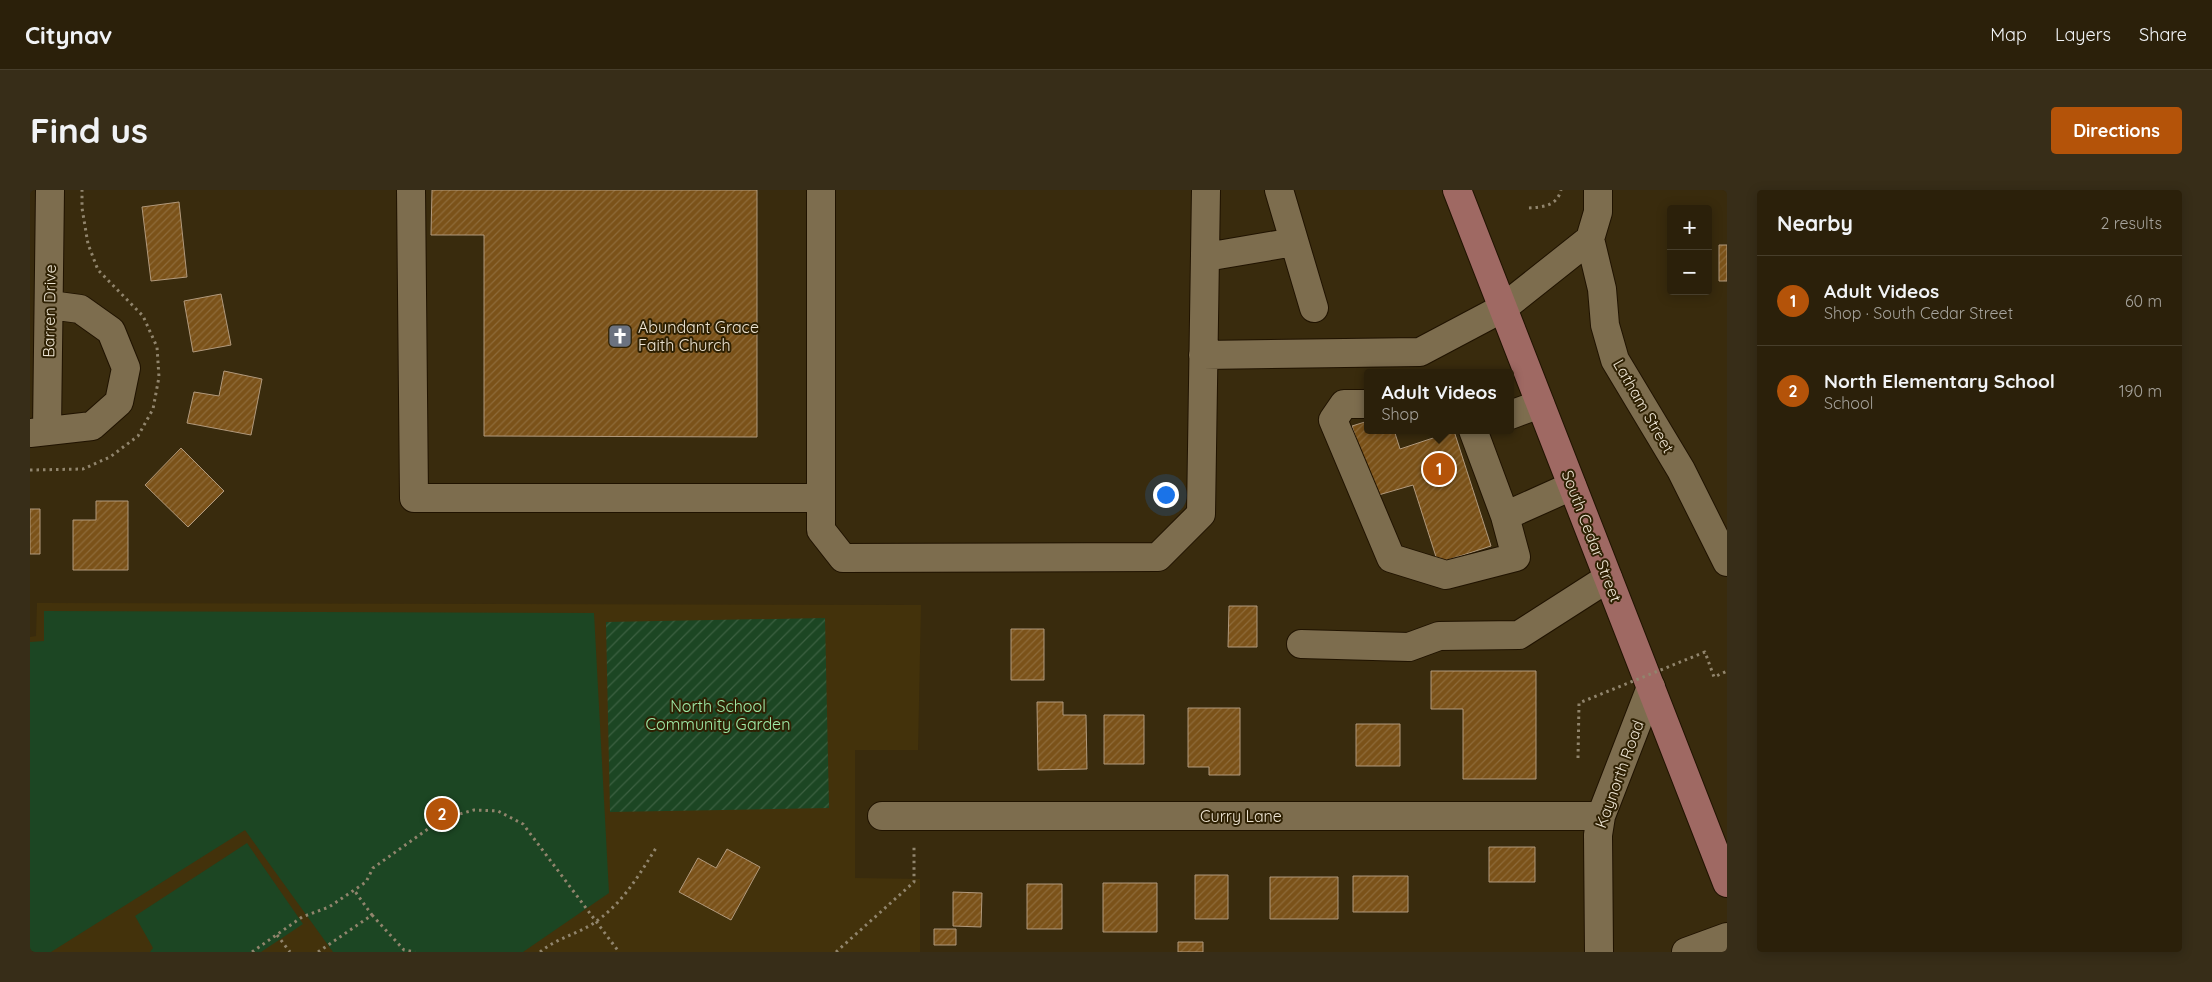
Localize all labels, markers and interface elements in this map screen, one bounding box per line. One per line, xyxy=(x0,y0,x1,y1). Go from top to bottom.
text: Citynav xyxy=(25,20,112,50)
text: Map xyxy=(1990,23,2027,46)
text: Layers xyxy=(2055,23,2111,46)
text: Share xyxy=(2139,23,2187,46)
button: Directions xyxy=(2051,107,2182,154)
text: Find us xyxy=(30,108,148,152)
map controls xyxy=(1667,205,1712,295)
button: + xyxy=(1667,205,1712,250)
text: Nearby xyxy=(1777,210,1853,236)
text: 2 results xyxy=(2100,213,2162,233)
button: − xyxy=(1667,250,1712,295)
street label: Barren Drive xyxy=(38,264,60,358)
text: Adult Videos xyxy=(1824,279,1939,303)
text: 1 xyxy=(1790,291,1796,311)
text: 60 m xyxy=(2125,291,2162,311)
text: Shop · South Cedar Street xyxy=(1824,303,2013,323)
place label: Abundant Grace Faith Church xyxy=(638,317,759,355)
church icon: Abundant Grace Faith Church xyxy=(607,323,633,349)
street label: Latham Street xyxy=(1609,355,1679,457)
popup xyxy=(1364,369,1514,434)
text: North Elementary School xyxy=(1824,369,2055,393)
text: Adult Videos xyxy=(1381,380,1497,404)
text: 2 xyxy=(1788,381,1798,401)
text: 190 m xyxy=(2119,381,2162,401)
text: School xyxy=(1824,393,1873,413)
text: Shop xyxy=(1381,404,1419,424)
pin: 1 xyxy=(1423,450,1455,488)
street label: South Cedar Street xyxy=(1558,467,1626,605)
your location xyxy=(1153,482,1179,508)
park label: North School Community Garden xyxy=(646,696,790,734)
street label: Kaynorth Road xyxy=(1590,717,1648,831)
pin: 2 xyxy=(426,795,458,833)
street label: Curry Lane xyxy=(1200,806,1282,826)

